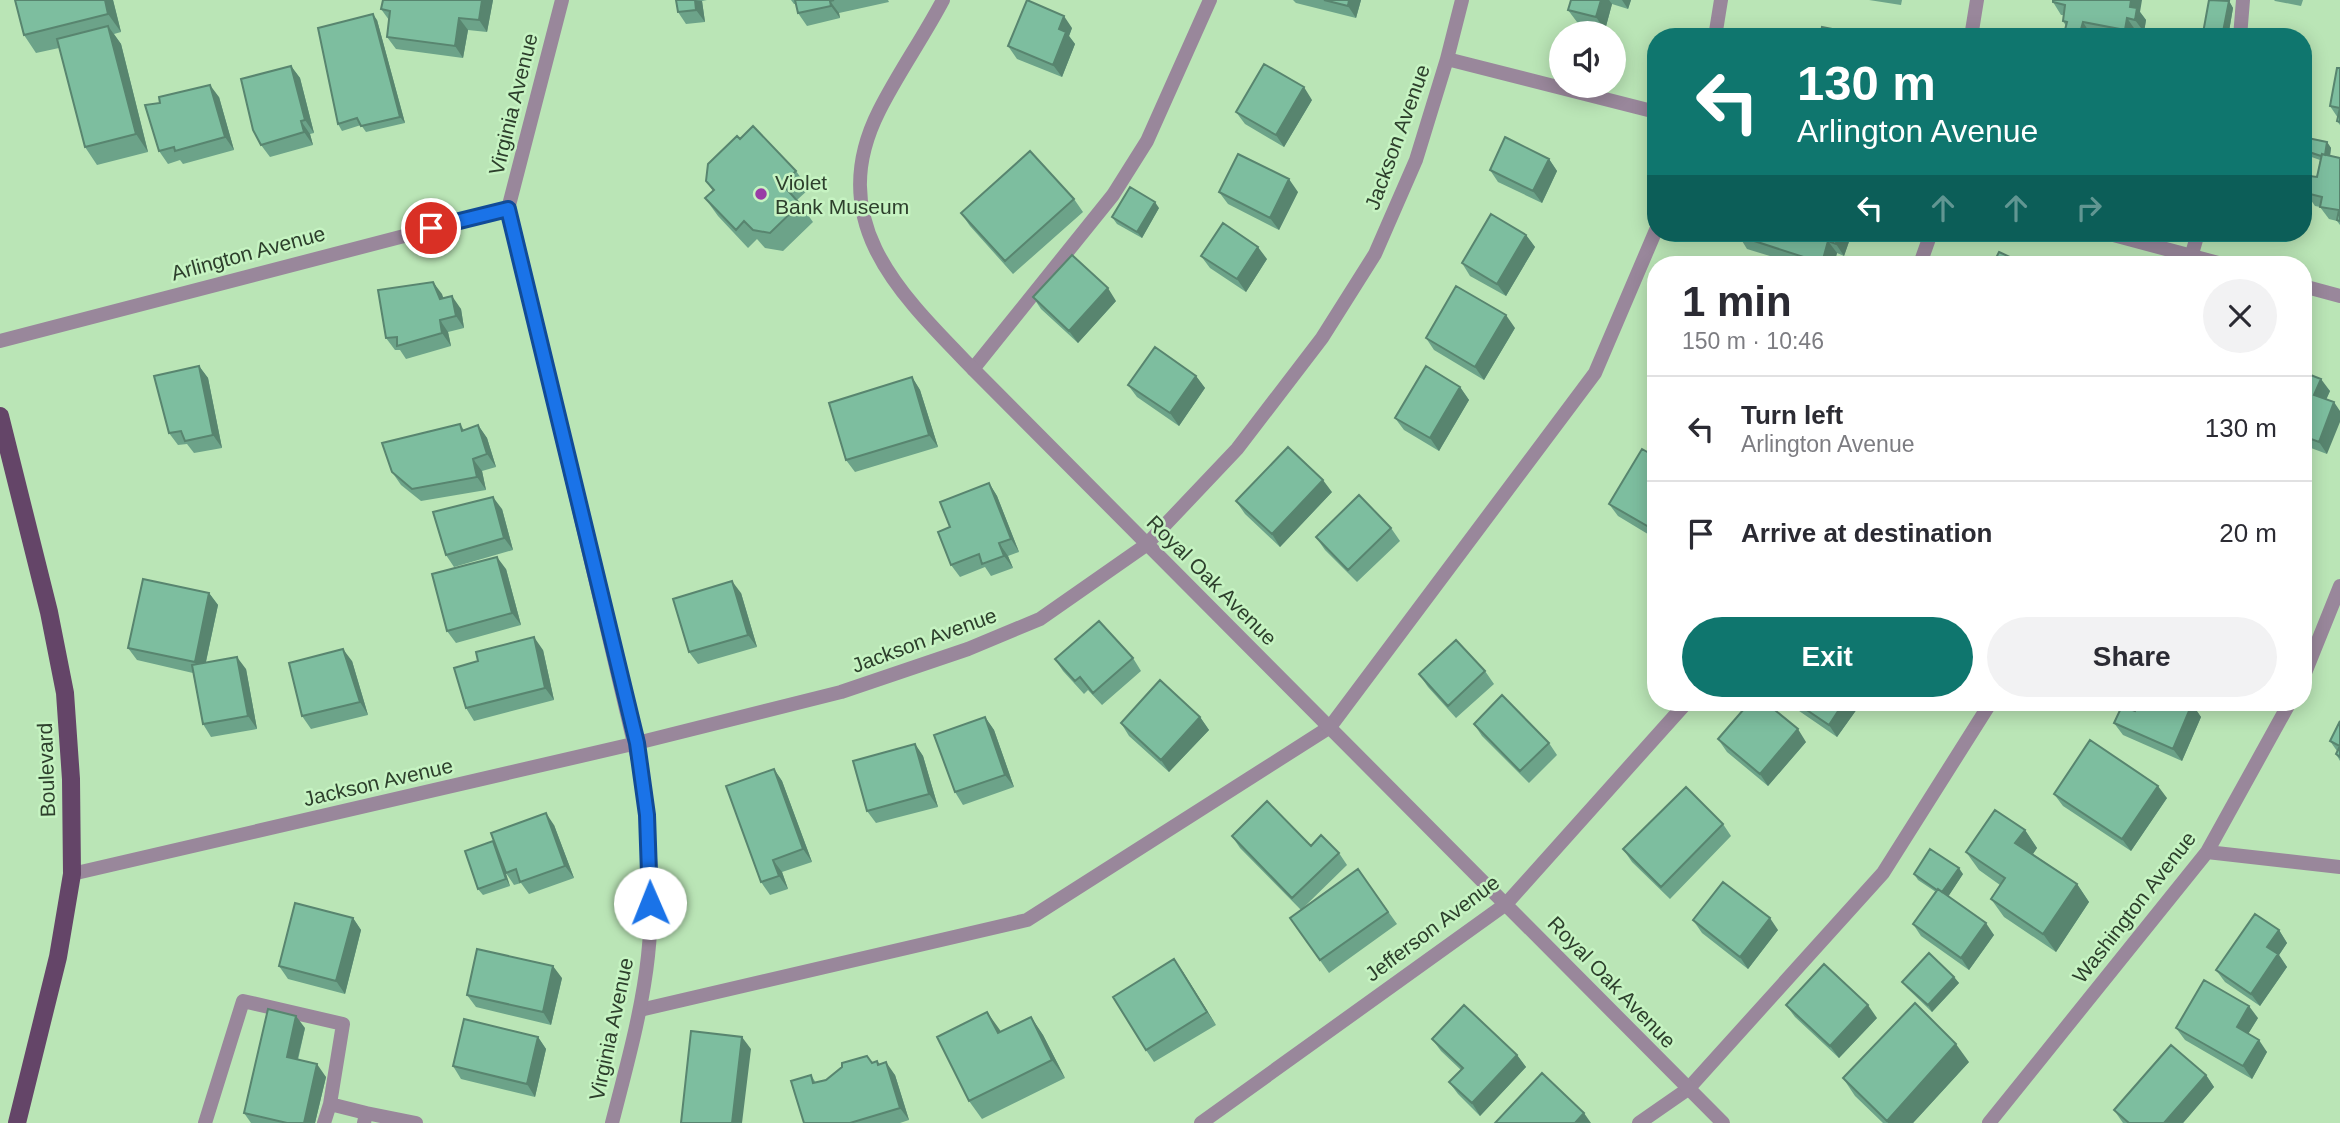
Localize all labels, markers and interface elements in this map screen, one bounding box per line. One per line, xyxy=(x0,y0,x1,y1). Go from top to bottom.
map controls xyxy=(1549,21,1626,98)
button: sound xyxy=(1549,21,1626,98)
street label: Virginia Avenue xyxy=(484,31,542,177)
icon: left xyxy=(1682,56,1773,147)
text: 130 m xyxy=(1797,56,1936,110)
street label: Jackson Avenue xyxy=(1360,61,1434,213)
text: Arlington Avenue xyxy=(1797,113,2038,149)
place label: Violet Bank Museum xyxy=(775,171,909,218)
marker: Violet Bank Museum xyxy=(753,186,769,202)
icon: left xyxy=(1851,189,1889,227)
icon: ahead xyxy=(1924,189,1962,227)
icon: ahead xyxy=(1997,189,2035,227)
icon: right xyxy=(2070,189,2108,227)
pin xyxy=(401,198,461,258)
icon: arrive xyxy=(412,209,450,247)
street label: Arlington Avenue xyxy=(169,221,327,285)
text: 1 min xyxy=(1682,278,1792,325)
button: close xyxy=(2203,279,2277,353)
text: 150 m · 10:46 xyxy=(1682,328,1824,354)
text: Turn left xyxy=(1741,400,1843,430)
icon: left xyxy=(1682,410,1720,448)
text: 130 m xyxy=(2205,413,2277,443)
text: Arlington Avenue xyxy=(1741,431,1915,457)
street label: Royal Oak Avenue xyxy=(1143,511,1281,649)
icon: arrive xyxy=(1682,515,1720,553)
text: Arrive at destination xyxy=(1741,518,1992,548)
text: 20 m xyxy=(2219,518,2277,548)
street label: Jackson Avenue xyxy=(848,603,1000,677)
button: Exit xyxy=(1682,617,1973,697)
button: Share xyxy=(1987,617,2277,697)
street label: Boulevard xyxy=(33,722,59,818)
street label: Jackson Avenue xyxy=(301,754,455,810)
street label: Washington Avenue xyxy=(2068,827,2200,987)
position arrow xyxy=(613,866,687,940)
street label: Jefferson Avenue xyxy=(1361,870,1503,986)
street label: Royal Oak Avenue xyxy=(1543,912,1681,1052)
street label: Virginia Avenue xyxy=(585,956,637,1102)

